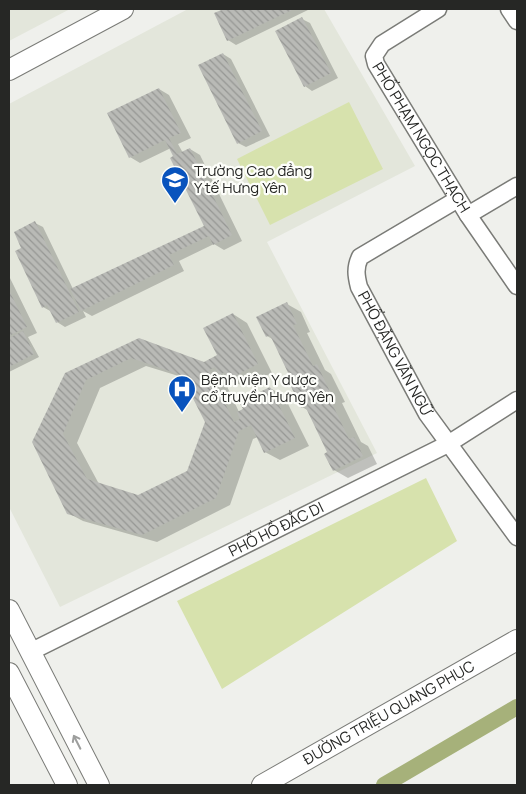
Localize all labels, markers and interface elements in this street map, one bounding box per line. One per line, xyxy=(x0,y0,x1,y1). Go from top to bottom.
street label: PHỐ PHẠM NGỌC THẠCH xyxy=(367,58,475,217)
place label: Trường Cao đẳng Y tế Hưng Yên xyxy=(194,160,312,198)
school or university icon: Trường Cao đẳng Y tế Hưng Yên xyxy=(160,165,190,204)
street label: PHỐ ĐẶNG VĂN NGỮ xyxy=(353,287,438,421)
place label: Bệnh viện Y dược cổ truyền Hưng Yên xyxy=(201,369,334,407)
hospital icon: Bệnh viện Y dược cổ truyền Hưng Yên xyxy=(167,374,197,413)
street label: PHỐ HỒ ĐẮC DI xyxy=(225,497,327,562)
street label: ĐƯỜNG TRIỆU QUANG PHỤC xyxy=(299,655,478,770)
one-way arrow xyxy=(72,735,81,750)

